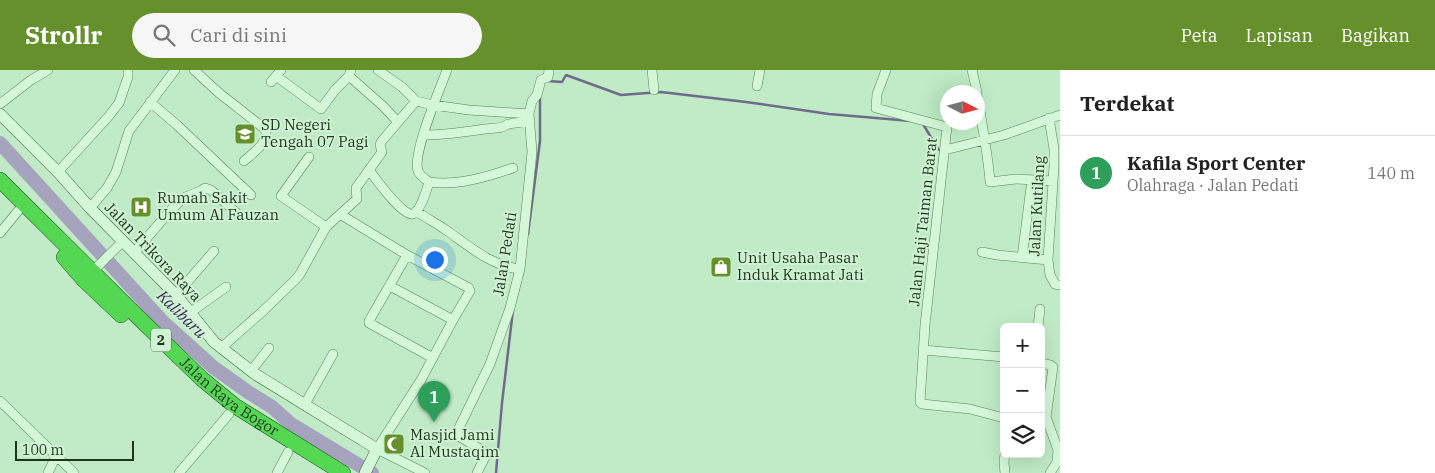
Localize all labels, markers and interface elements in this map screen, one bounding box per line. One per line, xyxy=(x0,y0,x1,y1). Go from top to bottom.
search box xyxy=(132,13,482,58)
text: Strollr xyxy=(25,19,102,51)
icon: search xyxy=(150,21,178,49)
text: Cari di sini xyxy=(190,23,287,47)
text: Peta xyxy=(1181,24,1218,47)
text: Lapisan xyxy=(1246,24,1313,47)
text: Bagikan xyxy=(1341,24,1410,47)
north arrow xyxy=(940,85,985,130)
text: Terdekat xyxy=(1080,89,1174,117)
place label: SD Negeri Tengah 07 Pagi xyxy=(261,115,369,151)
school or university icon: SD Negeri Tengah 07 Pagi xyxy=(233,122,257,146)
street label: Jalan Haji Taiman Barat xyxy=(904,137,941,307)
text: Kafila Sport Center xyxy=(1127,151,1306,175)
street label: Jalan Kutilang xyxy=(1024,155,1049,257)
text: 1 xyxy=(1091,163,1101,183)
text: 140 m xyxy=(1367,163,1415,183)
text: Olahraga · Jalan Pedati xyxy=(1127,175,1299,195)
place label: Rumah Sakit Umum Al Fauzan xyxy=(157,188,280,224)
hospital icon: Rumah Sakit Umum Al Fauzan xyxy=(129,195,153,219)
street label: Jalan Trikora Raya xyxy=(101,198,206,305)
street label: Jalan Pedati xyxy=(488,210,521,297)
your location xyxy=(422,247,448,273)
place label: Unit Usaha Pasar Induk Kramat Jati xyxy=(737,248,864,284)
shop icon: Unit Usaha Pasar Induk Kramat Jati xyxy=(709,255,733,279)
water label: Kalibaru xyxy=(152,285,211,342)
map controls xyxy=(1000,323,1045,458)
button: + xyxy=(1000,323,1045,368)
road number: 2 xyxy=(151,328,171,352)
street label: Jalan Raya Bogor xyxy=(176,353,283,440)
button: − xyxy=(1000,368,1045,413)
pin: 1 xyxy=(418,381,450,422)
button: layers xyxy=(1000,413,1045,458)
place label: Masjid Jami Al Mustaqim xyxy=(410,425,499,461)
mosque icon: Masjid Jami Al Mustaqim xyxy=(382,432,406,456)
scale bar xyxy=(15,438,134,461)
text: 100 m xyxy=(22,441,64,459)

